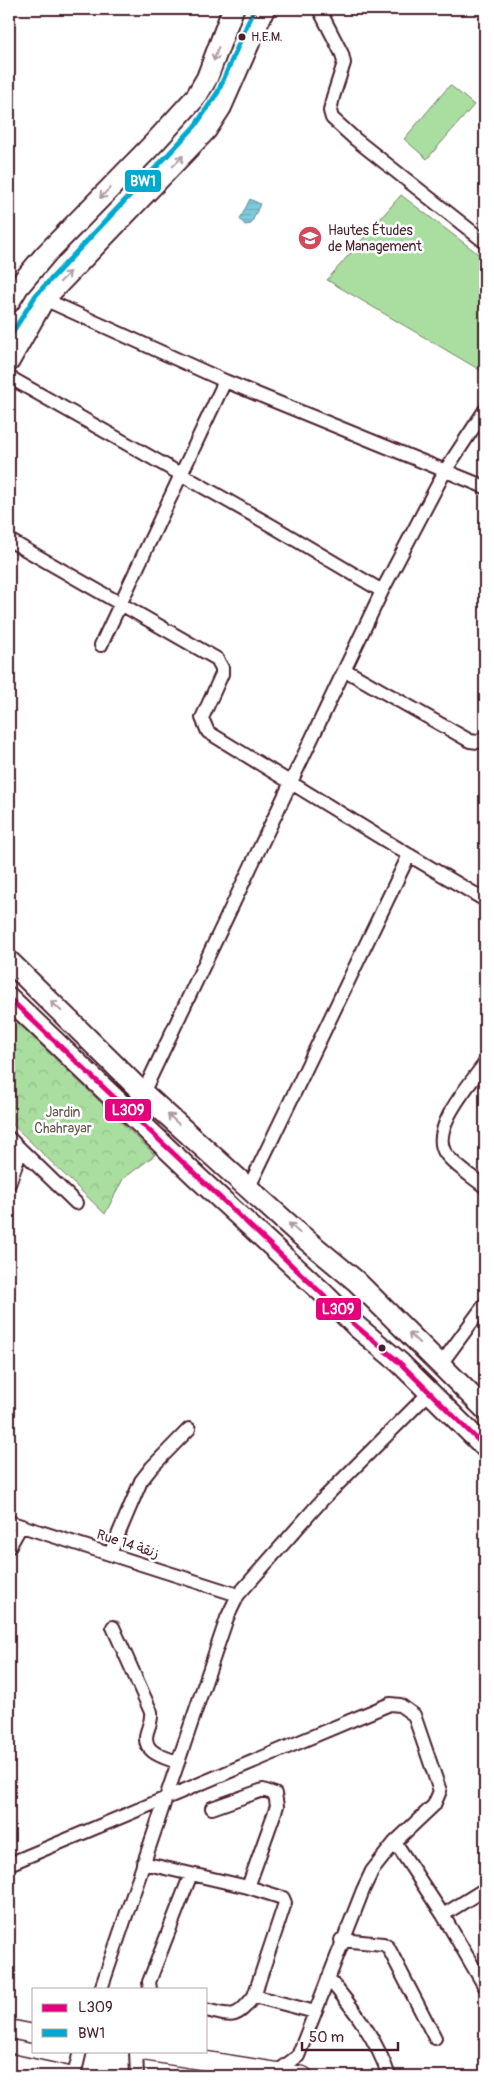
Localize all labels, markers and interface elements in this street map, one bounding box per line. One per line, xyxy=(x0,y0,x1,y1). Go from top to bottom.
place label: H.E.M. xyxy=(251,29,283,45)
marker: H.E.M. xyxy=(237,32,247,42)
one-way arrow xyxy=(211,46,220,62)
one-way arrow xyxy=(172,154,184,167)
line badge: BW1 xyxy=(124,169,162,193)
text: BW1 xyxy=(130,173,156,190)
one-way arrow xyxy=(99,187,111,200)
place label: Hautes Études de Management xyxy=(328,221,422,255)
school or university icon: Hautes Études de Management xyxy=(297,225,323,251)
one-way arrow xyxy=(59,271,71,283)
one-way arrow xyxy=(51,1001,63,1013)
line badge: L309 xyxy=(104,1098,152,1122)
text: L309 xyxy=(112,1102,144,1119)
park label: Jardin Chahrayar xyxy=(34,1104,92,1137)
one-way arrow xyxy=(167,1114,180,1125)
one-way arrow xyxy=(287,1222,300,1234)
line badge: L309 xyxy=(315,1297,362,1321)
text: L309 xyxy=(322,1301,354,1318)
one-way arrow xyxy=(408,1331,420,1344)
unlabelled marker xyxy=(377,1343,387,1353)
street label: Rue 14 زنقة xyxy=(95,1526,161,1562)
legend xyxy=(32,1988,208,2052)
text: L309 xyxy=(78,1998,113,2017)
scale bar xyxy=(302,2020,398,2052)
text: BW1 xyxy=(78,2024,105,2043)
text: 50 m xyxy=(309,2028,344,2047)

